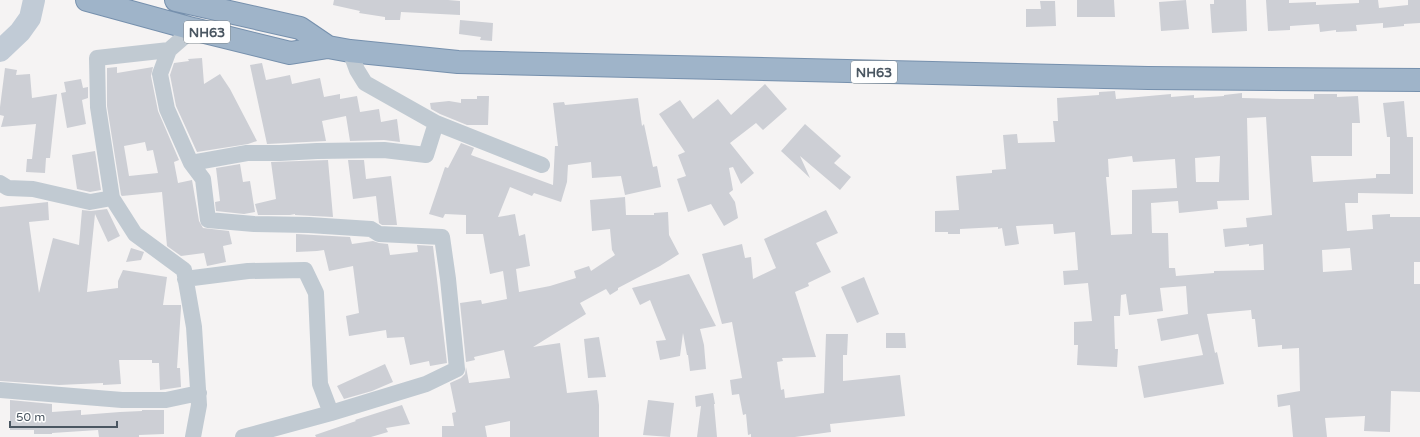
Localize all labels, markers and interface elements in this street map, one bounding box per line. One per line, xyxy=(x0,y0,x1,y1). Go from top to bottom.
road number: NH63 xyxy=(184,21,230,43)
road number: NH63 xyxy=(851,61,897,83)
scale bar xyxy=(10,403,117,429)
text: 50 m xyxy=(16,410,45,424)

